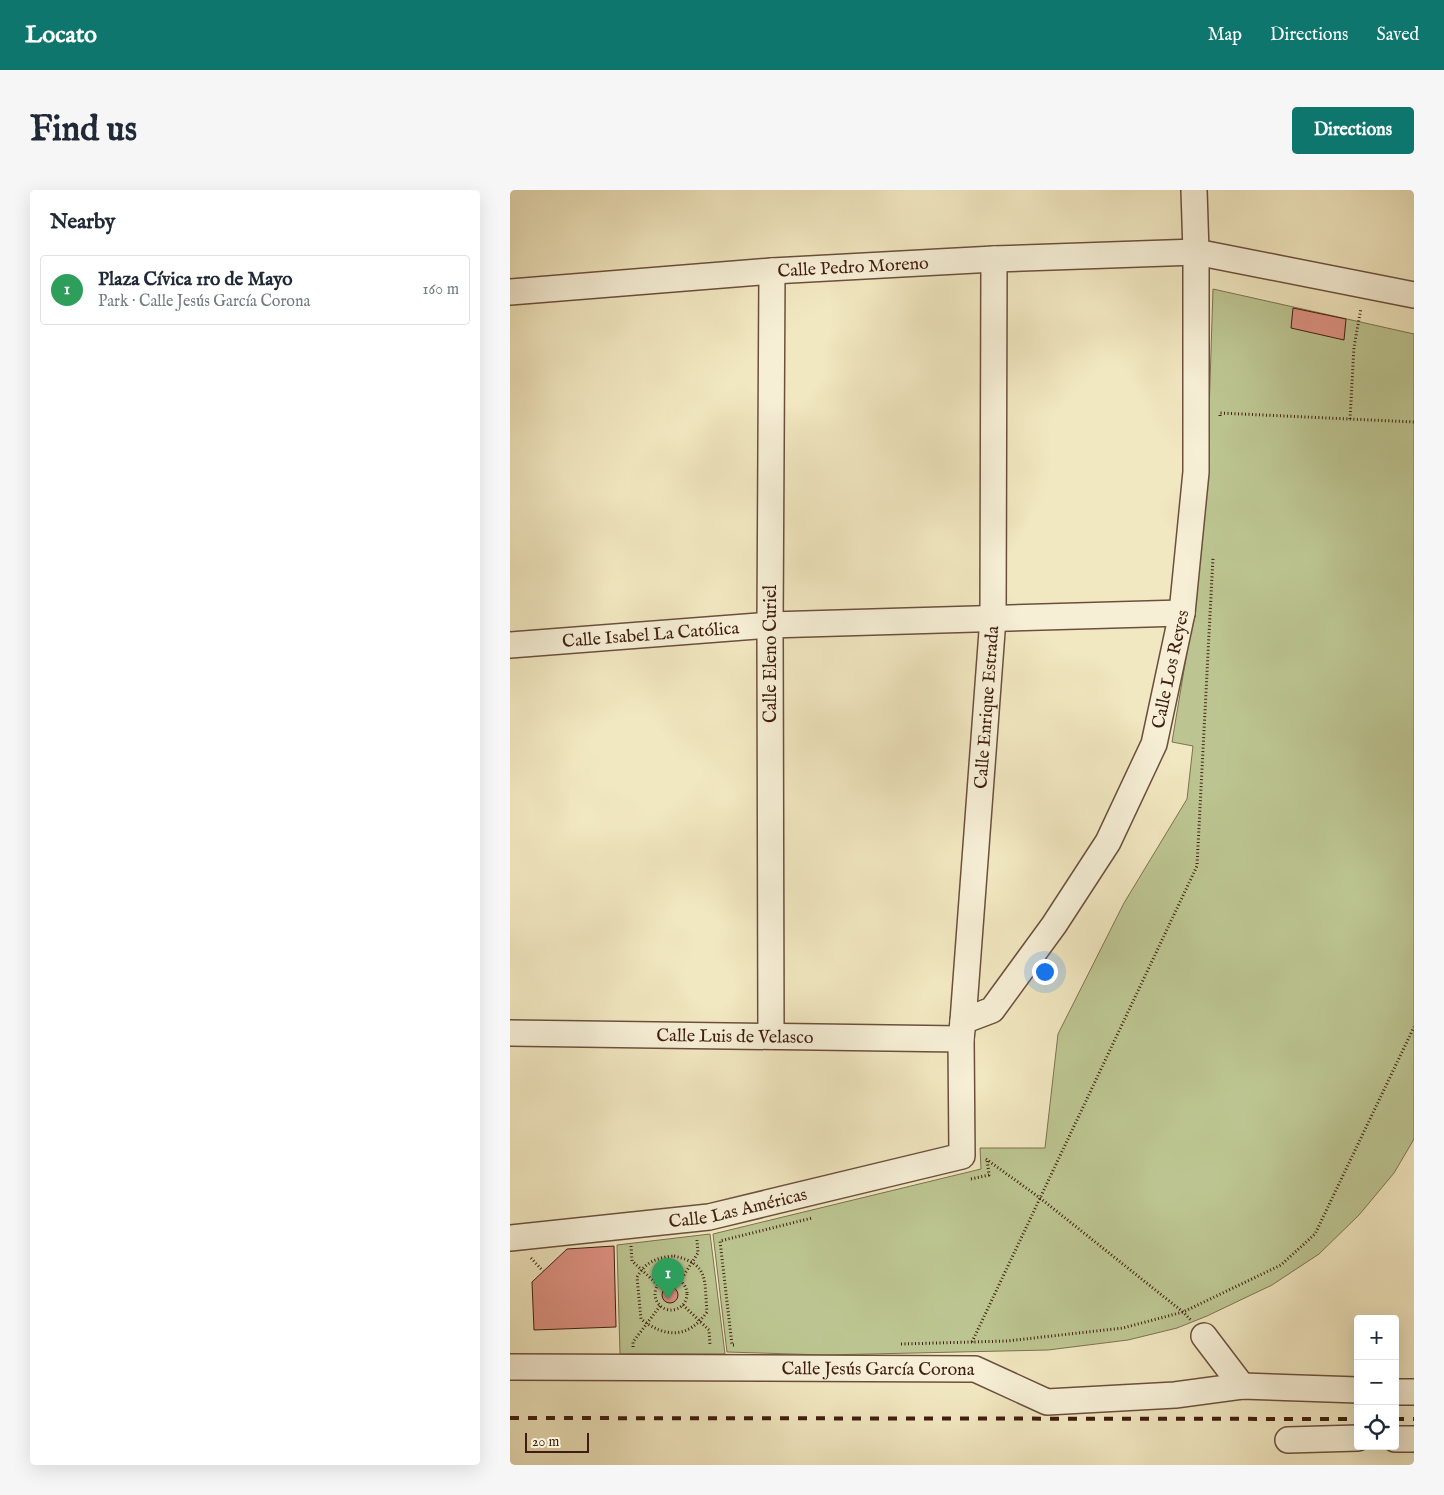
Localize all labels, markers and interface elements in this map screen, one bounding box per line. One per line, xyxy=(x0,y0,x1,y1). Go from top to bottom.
text: Locato xyxy=(25,20,97,51)
text: Map xyxy=(1208,24,1242,47)
text: Directions xyxy=(1270,24,1348,47)
text: Saved xyxy=(1376,24,1419,47)
button: Directions xyxy=(1292,107,1414,154)
text: Find us xyxy=(30,108,137,153)
text: Nearby xyxy=(50,209,115,236)
street label: Calle Pedro Moreno xyxy=(777,253,930,284)
text: Plaza Cívica 1ro de Mayo xyxy=(98,268,293,292)
text: 1 xyxy=(64,280,70,300)
text: 160 m xyxy=(423,280,459,300)
text: Park · Calle Jesús García Corona xyxy=(98,292,310,312)
street label: Calle Eleno Curiel xyxy=(760,585,783,723)
street label: Calle Los Reyes xyxy=(1148,608,1195,731)
street label: Calle Isabel La Católica xyxy=(561,617,740,654)
street label: Calle Enrique Estrada xyxy=(970,625,1005,790)
your location xyxy=(1032,959,1058,985)
street label: Calle Luis de Velasco xyxy=(656,1025,814,1050)
street label: Calle Las Américas xyxy=(668,1184,810,1234)
pin: 1 xyxy=(652,1258,684,1299)
map controls xyxy=(1354,1315,1399,1450)
button: + xyxy=(1354,1315,1399,1360)
street label: Calle Jesús García Corona xyxy=(781,1358,975,1382)
button: − xyxy=(1354,1360,1399,1405)
button: locate xyxy=(1354,1405,1399,1450)
scale bar xyxy=(525,1430,589,1453)
text: 20 m xyxy=(532,1433,559,1451)

